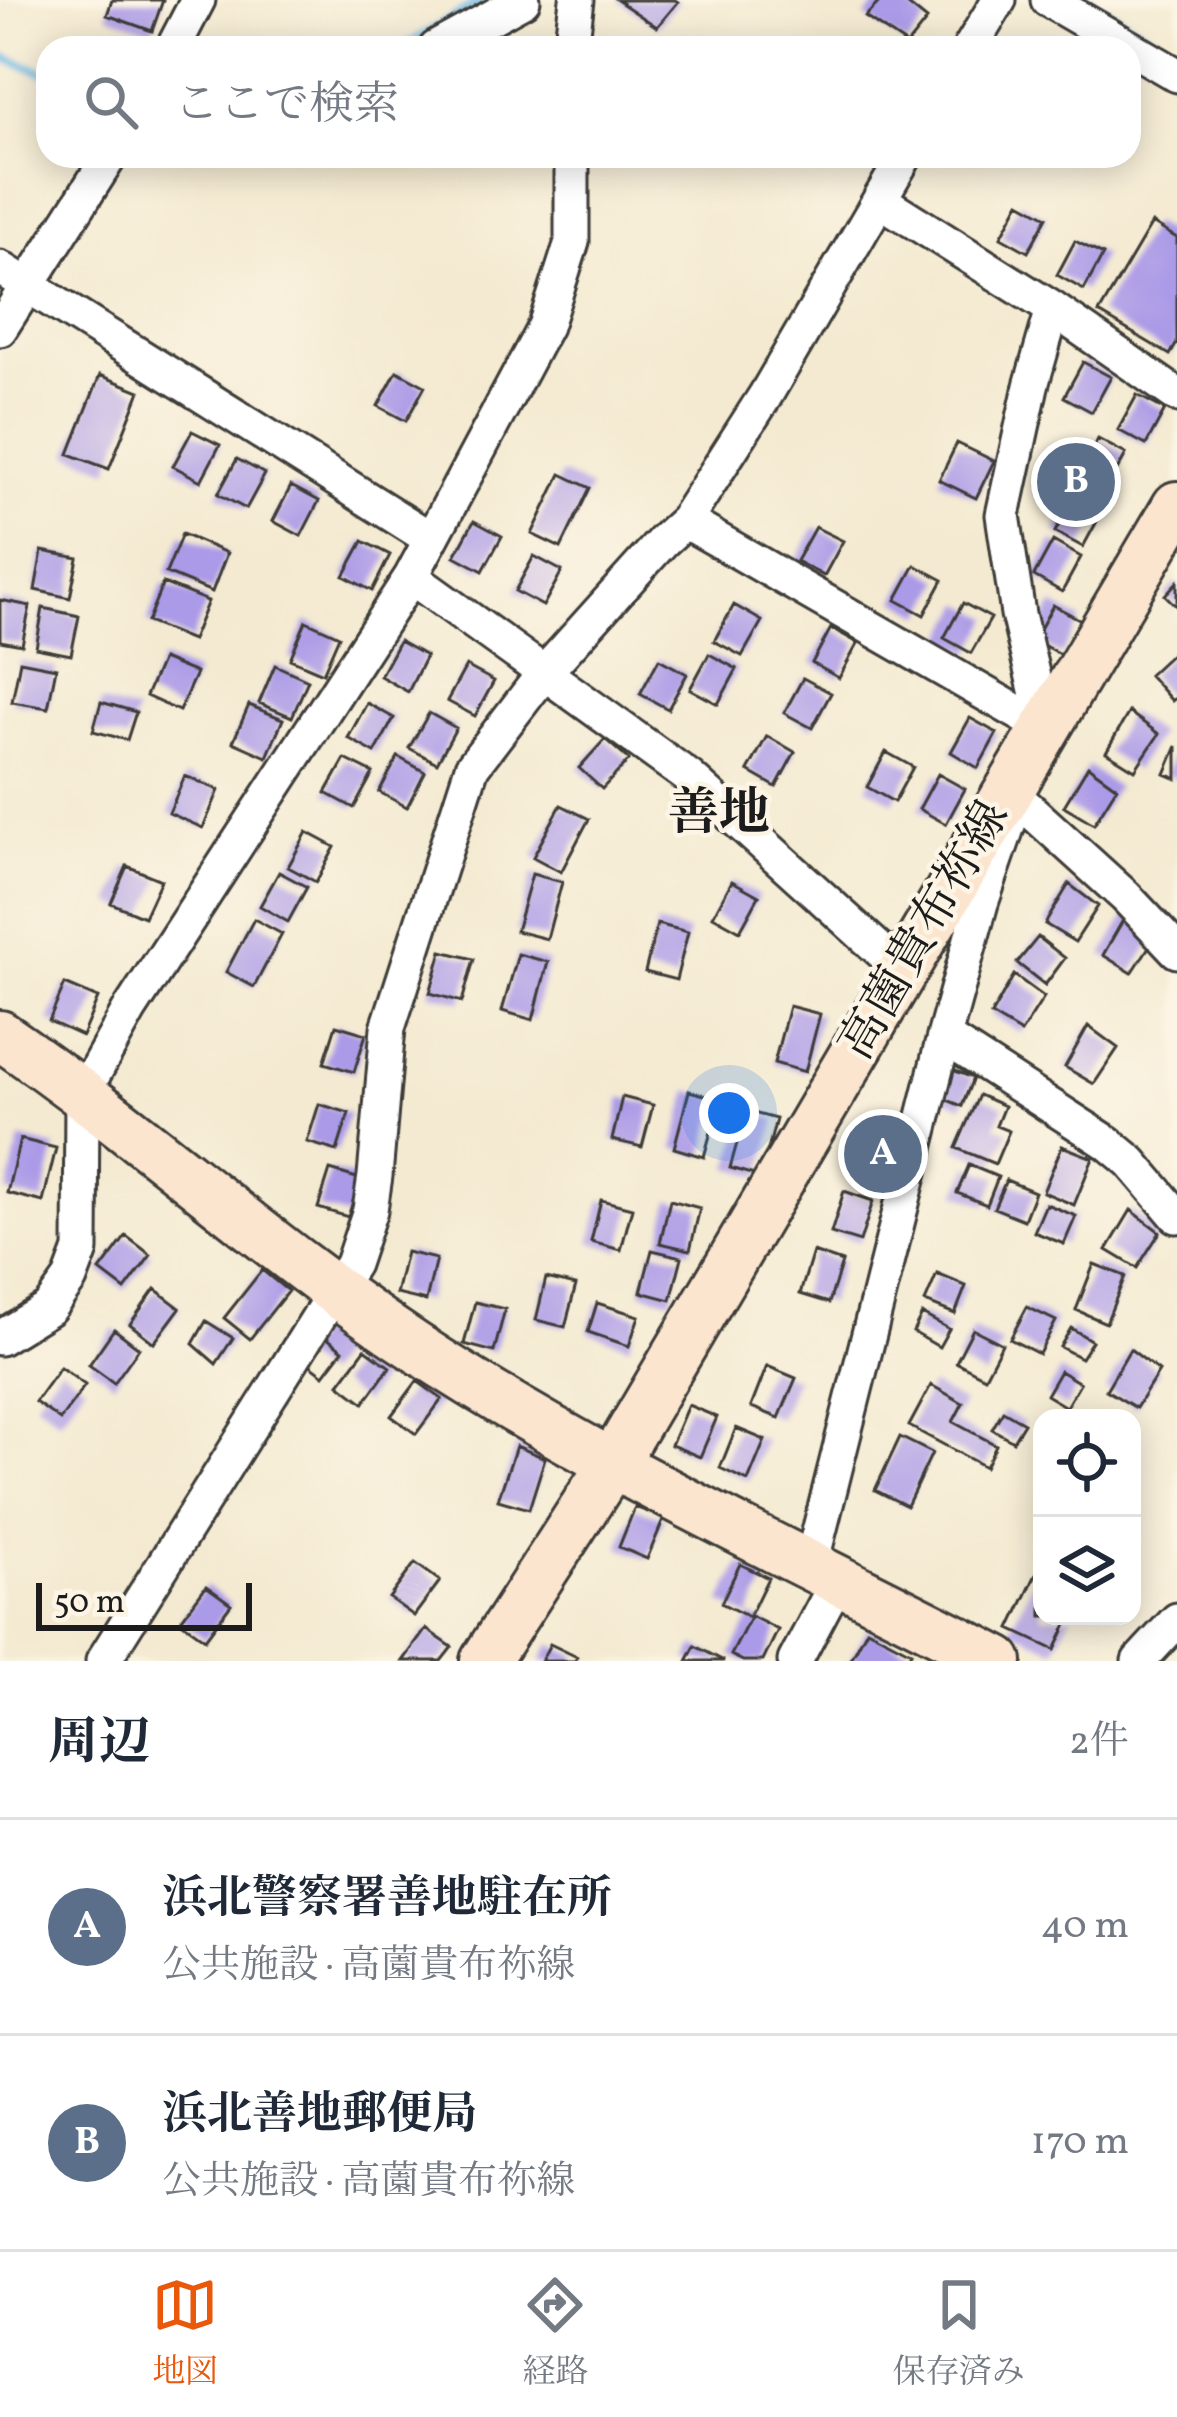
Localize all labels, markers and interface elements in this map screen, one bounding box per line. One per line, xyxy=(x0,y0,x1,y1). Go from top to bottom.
search box xyxy=(36,36,1141,168)
icon: search xyxy=(78,69,144,135)
text: ここで検索 xyxy=(174,75,399,138)
pin: B xyxy=(1037,437,1115,527)
district label: 善地 xyxy=(668,780,770,851)
street label: 高薗貴布祢線 xyxy=(825,790,1027,1072)
your location xyxy=(699,1083,759,1143)
pin: A xyxy=(844,1109,922,1199)
map controls xyxy=(1033,1409,1141,1625)
button: locate xyxy=(1033,1409,1141,1517)
button: layers xyxy=(1033,1517,1141,1625)
scale bar xyxy=(36,1577,252,1630)
text: 50 m xyxy=(54,1581,125,1627)
text: 周辺 xyxy=(48,1709,150,1780)
text: 2件 xyxy=(1069,1716,1129,1770)
text: 浜北警察署善地駐在所 xyxy=(162,1869,612,1932)
text: A xyxy=(73,1900,101,1954)
text: 40 m xyxy=(1041,1900,1129,1954)
text: 公共施設 · 高薗貴布祢線 xyxy=(162,1940,575,1994)
text: 浜北善地郵便局 xyxy=(162,2085,477,2148)
text: B xyxy=(74,2116,100,2170)
text: 170 m xyxy=(1031,2116,1129,2170)
text: 公共施設 · 高薗貴布祢線 xyxy=(162,2156,575,2210)
tab: 地図 xyxy=(152,2272,218,2397)
tab: 経路 xyxy=(522,2272,588,2397)
tab: 保存済み xyxy=(893,2272,1025,2397)

